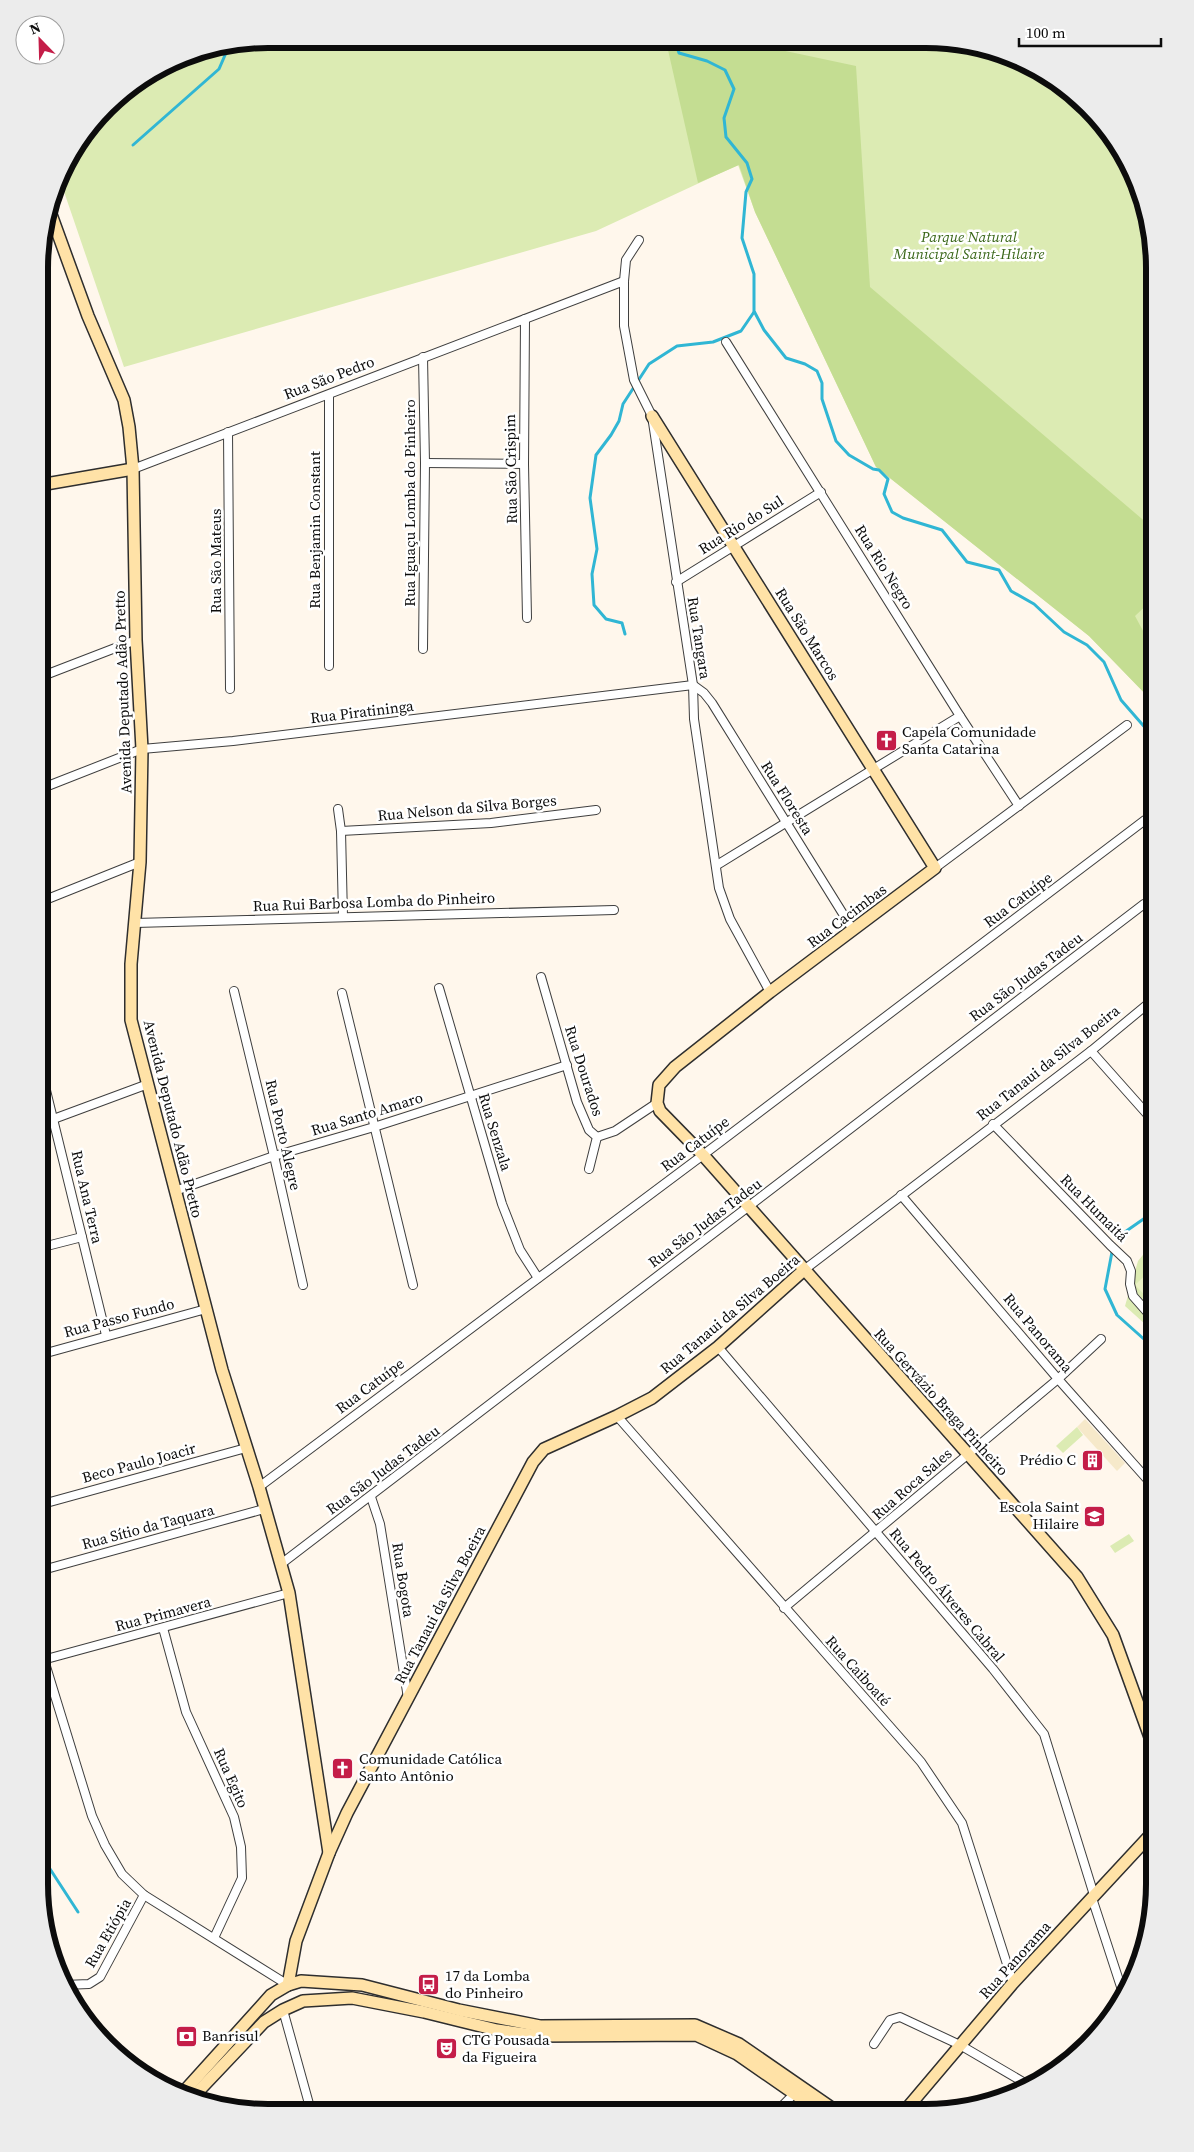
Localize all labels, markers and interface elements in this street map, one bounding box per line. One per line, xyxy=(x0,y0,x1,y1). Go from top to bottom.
north arrow xyxy=(15,15,65,65)
scale bar xyxy=(1019,15,1162,47)
text: N xyxy=(26,17,44,39)
text: 100 m xyxy=(1026,22,1066,43)
park label: Parque Natural Municipal Saint-Hilaire xyxy=(893,226,1044,264)
street label: Rua São Pedro xyxy=(280,351,377,404)
street label: Rua Iguaçu Lomba do Pinheiro xyxy=(399,399,420,607)
street label: Rua São Crispim xyxy=(499,413,522,524)
street label: Rua Benjamin Constant xyxy=(304,451,325,609)
street label: Rua Rio do Sul xyxy=(694,490,788,559)
street label: Rua São Mateus xyxy=(205,508,226,614)
street label: Rua Rio Negro xyxy=(850,520,919,613)
street label: Rua São Marcos xyxy=(771,583,844,684)
street label: Avenida Deputado Adão Pretto xyxy=(108,590,137,794)
street label: Rua Tangara xyxy=(683,595,716,681)
street label: Rua Piratininga xyxy=(309,695,415,728)
place label: Capela Comunidade Santa Catarina xyxy=(902,721,1036,759)
church icon: Capela Comunidade Santa Catarina xyxy=(874,729,898,753)
street label: Rua Floresta xyxy=(756,757,819,839)
street label: Rua Nelson da Silva Borges xyxy=(377,789,557,826)
street label: Rua Catuípe xyxy=(979,867,1057,932)
street label: Rua Cacimbas xyxy=(803,879,891,952)
street label: Rua Rui Barbosa Lomba do Pinheiro xyxy=(253,887,495,916)
street label: Rua São Judas Tadeu xyxy=(965,927,1087,1026)
street label: Rua Tanaui da Silva Boeira xyxy=(972,1000,1124,1125)
street label: Avenida Deputado Adão Pretto xyxy=(139,1018,208,1220)
street label: Rua Dourados xyxy=(560,1023,609,1119)
street label: Rua Porto Alegre xyxy=(261,1077,307,1193)
street label: Rua Santo Amaro xyxy=(308,1087,425,1140)
street label: Rua Senzala xyxy=(474,1090,517,1174)
street label: Rua Catuípe xyxy=(656,1111,734,1176)
street label: Rua Ana Terra xyxy=(67,1148,109,1246)
street label: Rua Humaitá xyxy=(1056,1169,1133,1246)
street label: Rua São Judas Tadeu xyxy=(644,1173,766,1272)
street label: Rua Tanaui da Silva Boeira xyxy=(655,1249,804,1378)
street label: Rua Panorama xyxy=(999,1288,1078,1377)
street label: Rua Passo Fundo xyxy=(61,1293,176,1342)
street label: Rua Gervázio Braga Pinheiro xyxy=(869,1323,1013,1480)
street label: Rua Catuípe xyxy=(331,1353,409,1418)
street label: Rua São Judas Tadeu xyxy=(322,1420,444,1519)
street label: Beco Paulo Joacir xyxy=(80,1437,199,1488)
street label: Rua Roca Sales xyxy=(867,1443,956,1524)
building icon: Prédio C xyxy=(1080,1448,1104,1472)
place label: Prédio C xyxy=(1019,1449,1076,1470)
place label: Escola Saint Hilaire xyxy=(999,1496,1079,1534)
street label: Rua Sítio da Taquara xyxy=(79,1499,217,1554)
school or university icon: Escola Saint Hilaire xyxy=(1083,1504,1107,1528)
street label: Rua Tanaui da Silva Boeira xyxy=(389,1522,490,1688)
street label: Rua Pedro Álveres Cabral xyxy=(885,1523,1010,1667)
street label: Rua Bogota xyxy=(387,1541,420,1619)
street label: Rua Primavera xyxy=(113,1591,214,1636)
street label: Rua Caiboaté xyxy=(821,1631,896,1711)
street label: Rua Egito xyxy=(209,1744,254,1811)
place label: Comunidade Católica Santo Antônio xyxy=(359,1748,502,1786)
church icon: Comunidade Católica Santo Antônio xyxy=(331,1756,355,1780)
street label: Rua Etiópia xyxy=(79,1894,136,1971)
street label: Rua Panorama xyxy=(974,1916,1055,2003)
place label: 17 da Lomba do Pinheiro xyxy=(445,1965,530,2003)
bus stop icon: 17 da Lomba do Pinheiro xyxy=(417,1973,441,1997)
bank icon: Banrisul xyxy=(174,2024,198,2048)
place label: Banrisul xyxy=(202,2025,259,2046)
place label: CTG Pousada da Figueira xyxy=(462,2029,550,2067)
theatre icon: CTG Pousada da Figueira xyxy=(434,2037,458,2061)

